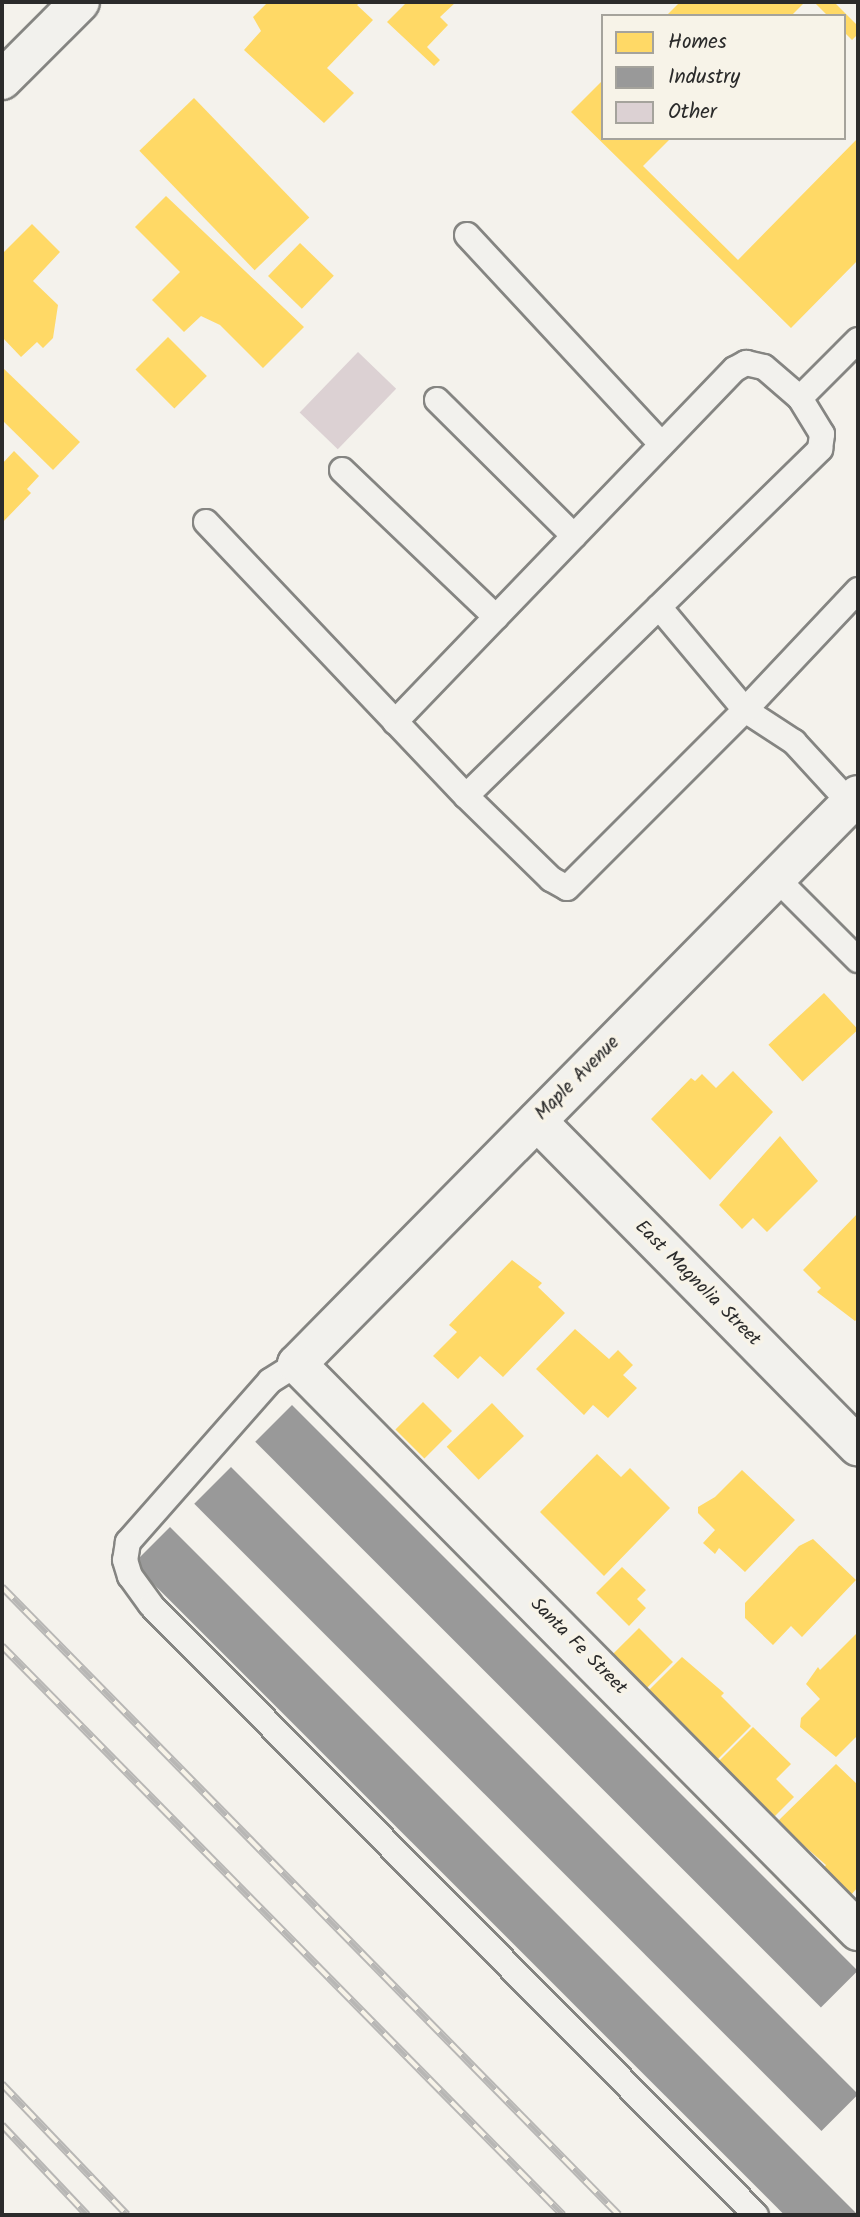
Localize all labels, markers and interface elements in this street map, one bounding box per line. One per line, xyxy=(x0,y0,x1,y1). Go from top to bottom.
legend xyxy=(601,14,846,140)
text: Homes xyxy=(668,26,727,59)
text: Industry xyxy=(668,61,740,94)
text: Other xyxy=(668,96,717,129)
street label: Maple Avenue xyxy=(531,1032,625,1126)
street label: East Magnolia Street xyxy=(629,1216,765,1352)
street label: Santa Fe Street xyxy=(525,1594,631,1700)

